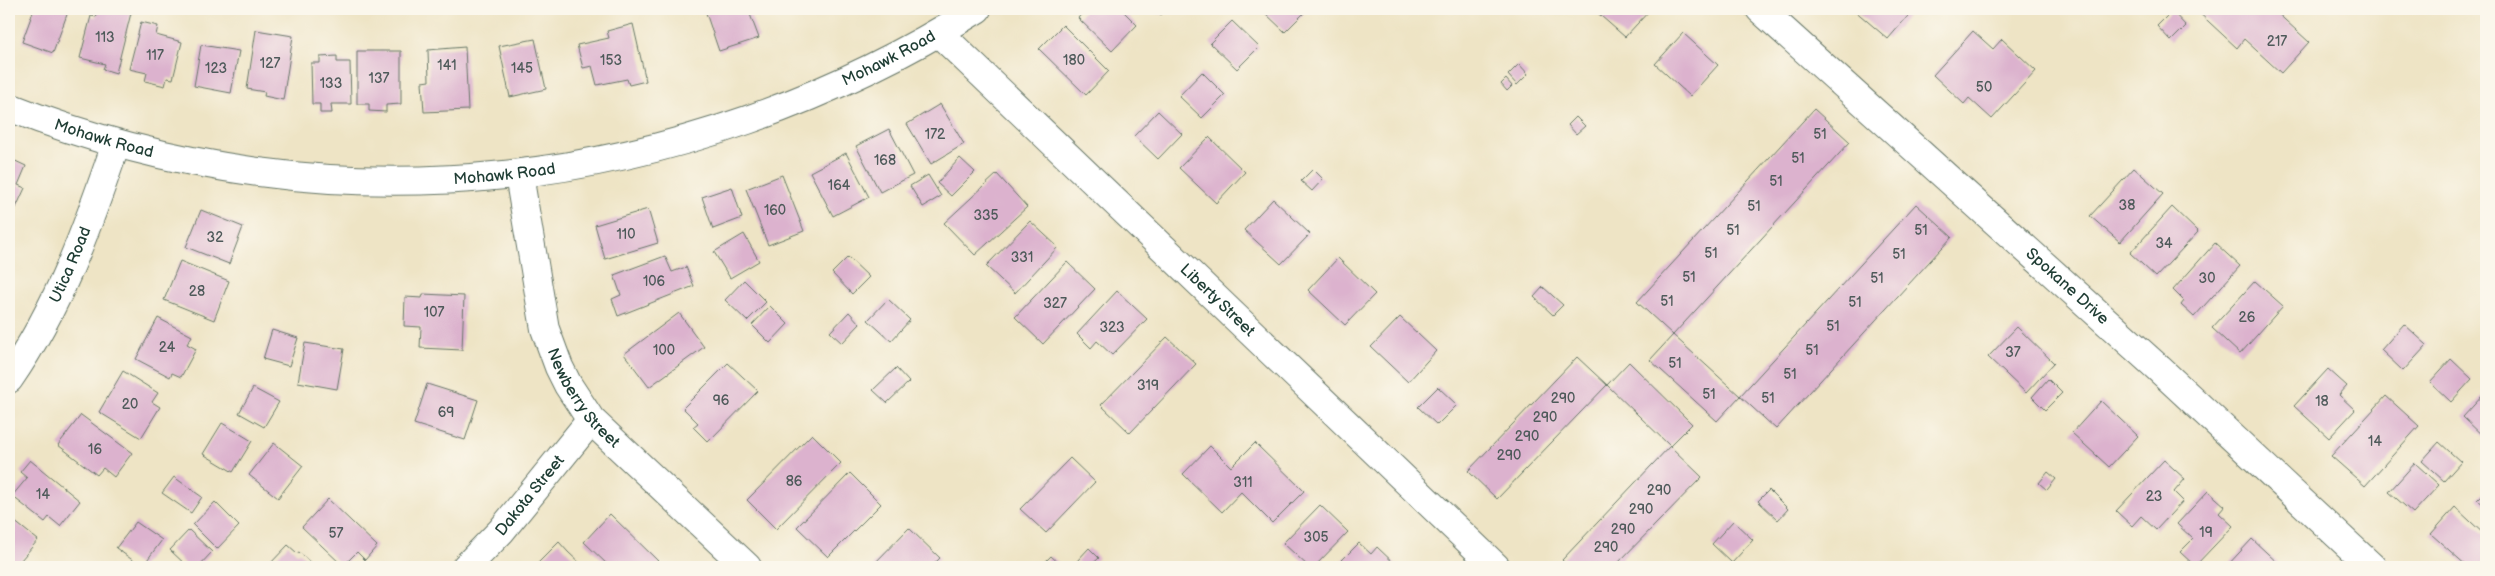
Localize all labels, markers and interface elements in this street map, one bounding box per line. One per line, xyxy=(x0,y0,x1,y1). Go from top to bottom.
street label: Mohawk Road xyxy=(839,26,939,90)
house number: 113 xyxy=(95,29,115,46)
house number: 217 xyxy=(2267,33,2287,50)
house number: 117 xyxy=(146,47,164,64)
house number: 153 xyxy=(600,52,622,69)
house number: 180 xyxy=(1063,52,1085,69)
house number: 127 xyxy=(260,55,280,72)
house number: 141 xyxy=(437,57,457,74)
house number: 123 xyxy=(205,60,227,77)
house number: 145 xyxy=(511,60,533,77)
house number: 137 xyxy=(369,70,390,87)
house number: 133 xyxy=(320,75,342,92)
house number: 50 xyxy=(1976,79,1992,96)
street label: Mohawk Road xyxy=(52,115,155,162)
house number: 172 xyxy=(925,126,946,143)
house number: 51 xyxy=(1813,126,1827,143)
house number: 51 xyxy=(1791,150,1805,167)
house number: 168 xyxy=(874,152,896,169)
street label: Mohawk Road xyxy=(453,159,557,189)
house number: 51 xyxy=(1769,173,1783,190)
house number: 164 xyxy=(828,177,851,194)
house number: 38 xyxy=(2119,197,2135,214)
house number: 51 xyxy=(1747,198,1761,215)
house number: 160 xyxy=(764,202,786,219)
house number: 335 xyxy=(973,207,999,224)
house number: 51 xyxy=(1726,222,1740,239)
house number: 51 xyxy=(1914,222,1928,239)
street label: Utica Road xyxy=(45,224,95,306)
house number: 110 xyxy=(616,226,636,243)
house number: 32 xyxy=(207,229,224,246)
house number: 34 xyxy=(2155,235,2173,252)
street label: Spokane Drive xyxy=(2022,244,2113,329)
house number: 51 xyxy=(1704,245,1718,262)
house number: 51 xyxy=(1892,246,1906,263)
house number: 331 xyxy=(1011,249,1033,266)
street label: Liberty Street xyxy=(1176,260,1259,340)
house number: 51 xyxy=(1682,269,1696,286)
house number: 51 xyxy=(1870,270,1884,287)
house number: 30 xyxy=(2199,270,2215,287)
house number: 106 xyxy=(643,273,666,290)
house number: 28 xyxy=(189,283,205,300)
house number: 51 xyxy=(1660,293,1674,310)
house number: 51 xyxy=(1848,294,1862,311)
house number: 327 xyxy=(1043,295,1067,312)
house number: 107 xyxy=(424,304,444,321)
house number: 26 xyxy=(2239,309,2256,326)
house number: 51 xyxy=(1826,318,1840,335)
house number: 323 xyxy=(1099,319,1125,336)
house number: 24 xyxy=(159,339,176,356)
house number: 100 xyxy=(653,342,675,359)
house number: 51 xyxy=(1805,342,1819,359)
house number: 37 xyxy=(2005,344,2021,361)
street label: Newberry Street xyxy=(543,346,624,452)
house number: 51 xyxy=(1668,355,1682,372)
house number: 51 xyxy=(1783,366,1797,383)
house number: 319 xyxy=(1137,377,1159,394)
house number: 51 xyxy=(1702,386,1716,403)
house number: 290 xyxy=(1551,390,1575,407)
house number: 51 xyxy=(1761,390,1775,407)
house number: 96 xyxy=(713,392,730,409)
house number: 18 xyxy=(2315,393,2329,410)
house number: 20 xyxy=(122,396,138,413)
house number: 69 xyxy=(438,404,454,421)
house number: 290 xyxy=(1533,409,1557,426)
house number: 290 xyxy=(1515,428,1539,445)
house number: 14 xyxy=(2368,433,2382,450)
house number: 16 xyxy=(88,441,102,458)
house number: 290 xyxy=(1497,447,1521,464)
street label: Dakota Street xyxy=(491,451,568,540)
house number: 86 xyxy=(786,473,803,490)
house number: 311 xyxy=(1233,474,1253,491)
house number: 290 xyxy=(1647,482,1671,499)
house number: 14 xyxy=(36,486,50,503)
house number: 23 xyxy=(2146,488,2162,505)
house number: 290 xyxy=(1629,501,1653,518)
house number: 290 xyxy=(1611,521,1635,538)
house number: 19 xyxy=(2199,524,2213,541)
house number: 57 xyxy=(329,525,344,542)
house number: 305 xyxy=(1304,529,1328,546)
house number: 290 xyxy=(1594,539,1618,556)

